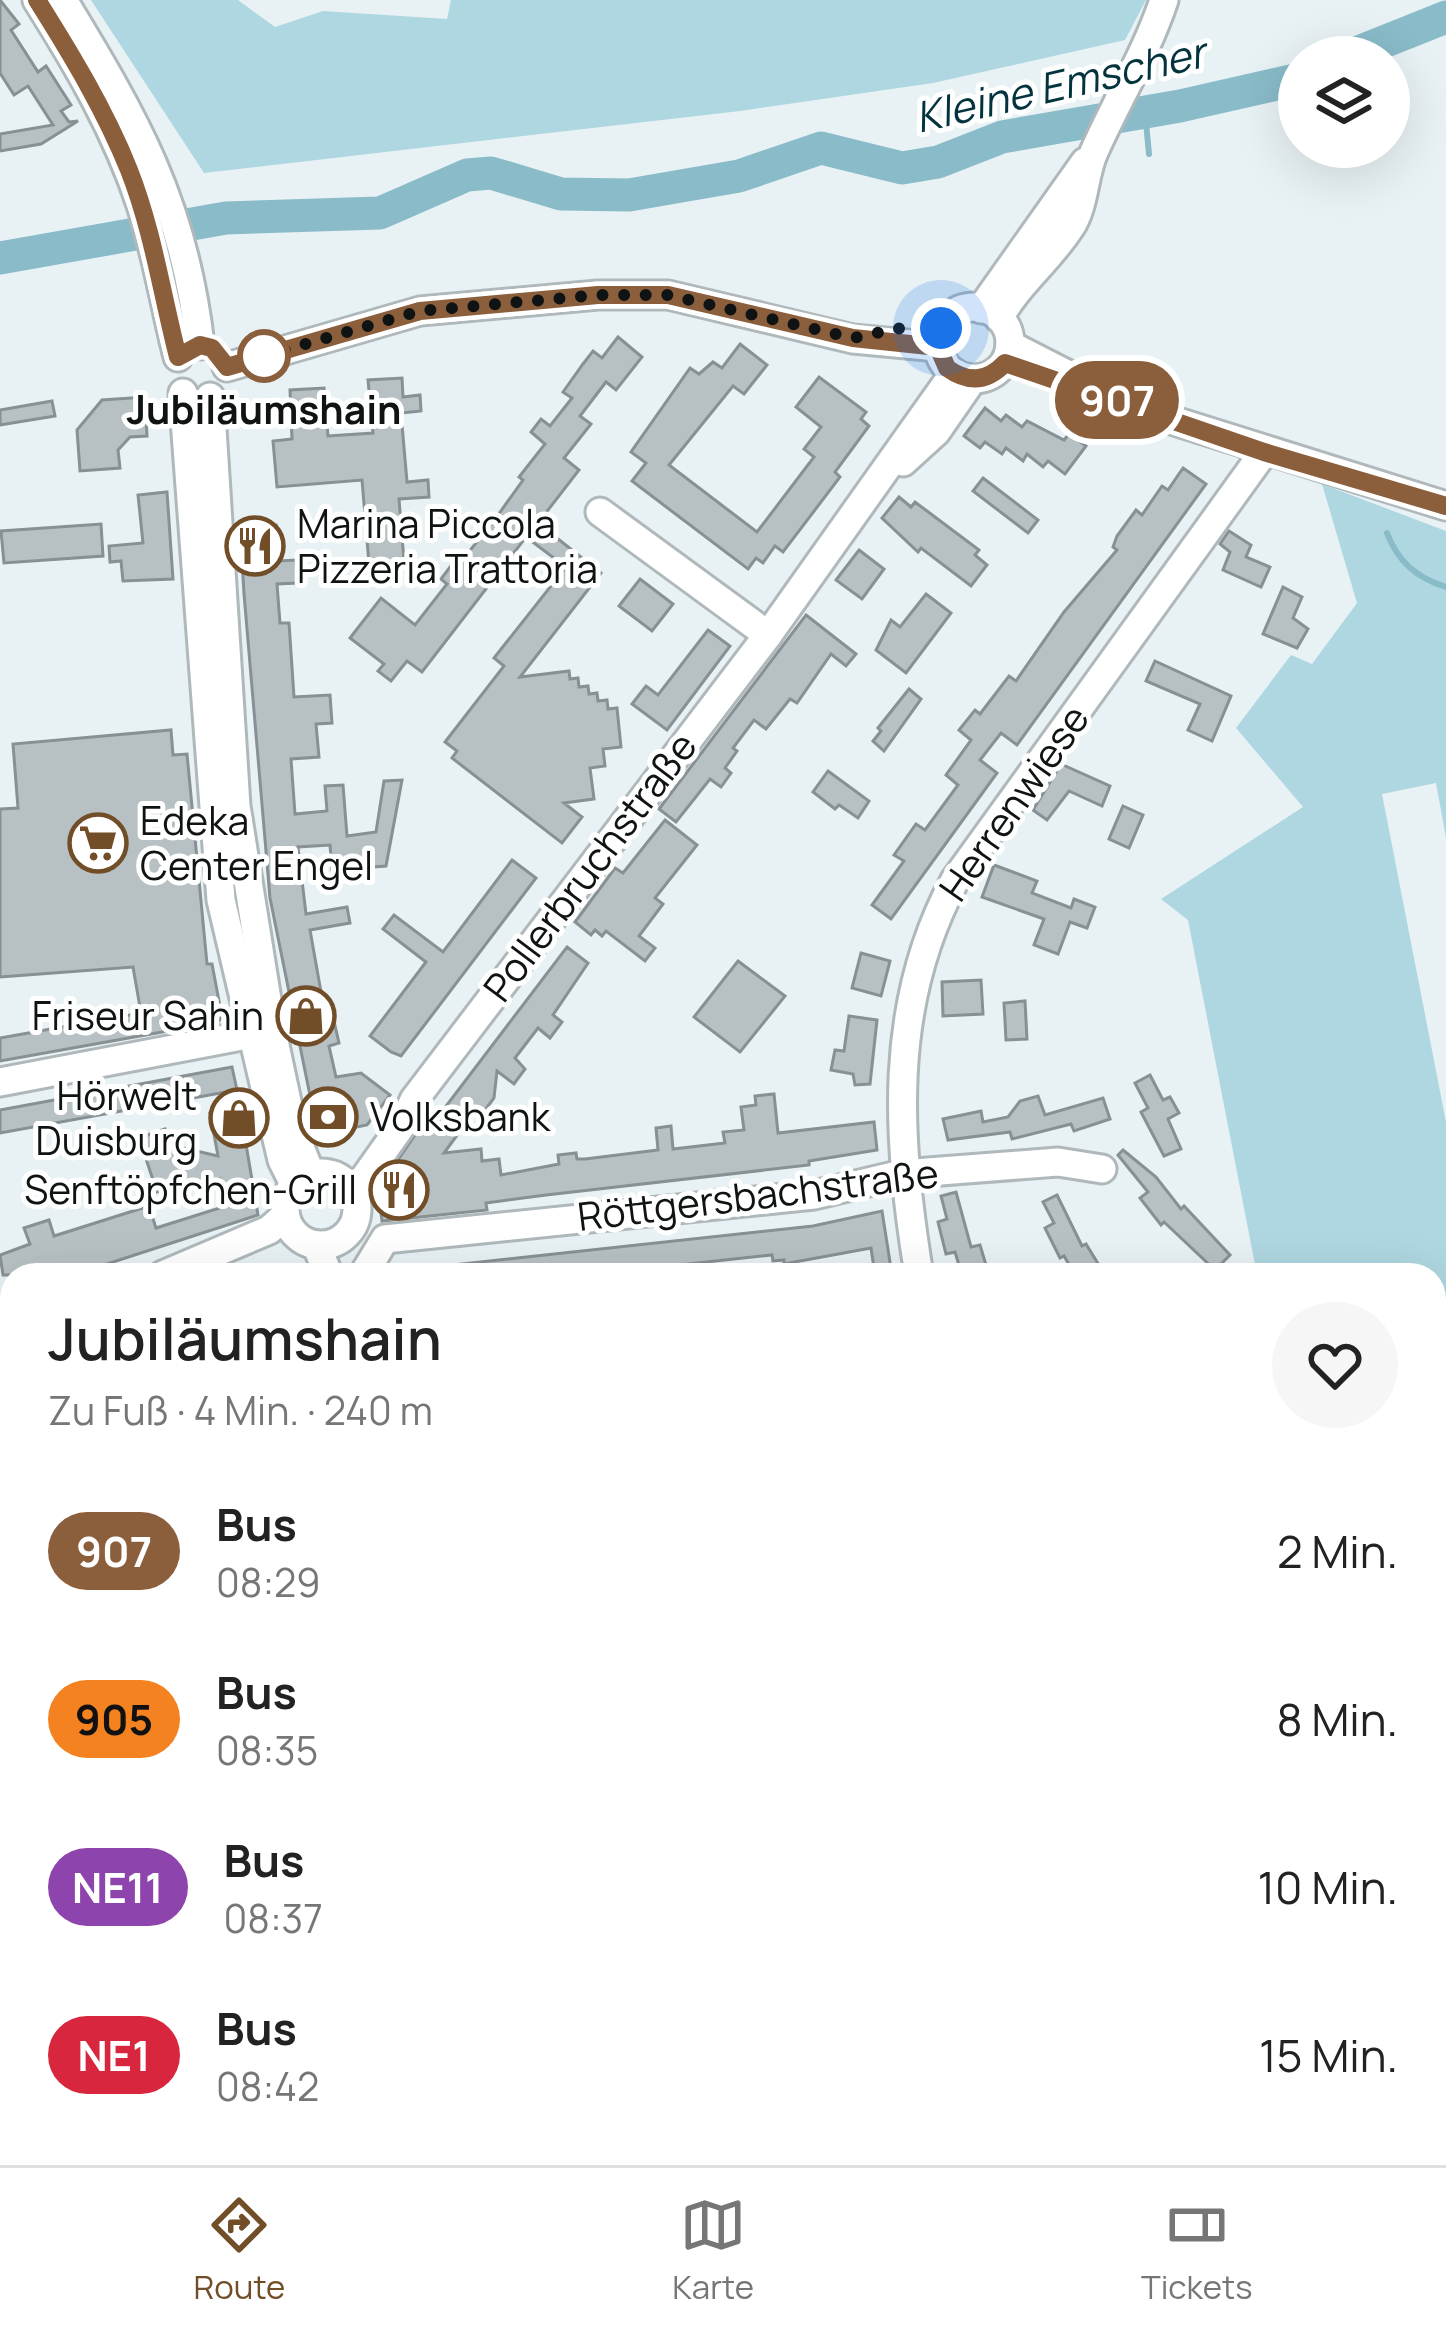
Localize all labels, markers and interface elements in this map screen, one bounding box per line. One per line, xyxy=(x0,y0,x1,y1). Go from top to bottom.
water label: Kleine Emscher xyxy=(909,21,1215,146)
map controls xyxy=(1278,36,1410,168)
button: layers xyxy=(1278,36,1410,168)
your location xyxy=(911,298,971,358)
marker: Jubiläumshain xyxy=(239,331,289,381)
line badge: 907 xyxy=(1048,361,1186,439)
text: 907 xyxy=(1079,371,1155,429)
place label: Jubiläumshain xyxy=(126,382,402,436)
place label: Marina Piccola Pizzeria Trattoria xyxy=(297,496,598,595)
restaurant icon: Marina Piccola Pizzeria Trattoria xyxy=(224,515,286,577)
street label: Herrenwiese xyxy=(926,694,1101,911)
street label: Pollerbruchstraße xyxy=(470,721,708,1012)
place label: Edeka Center Engel xyxy=(140,793,373,892)
supermarket icon: Edeka Center Engel xyxy=(67,812,129,874)
shop icon: Friseur Sahin xyxy=(275,985,337,1047)
place label: Friseur Sahin xyxy=(32,988,264,1042)
place label: Hörwelt Duisburg xyxy=(35,1068,197,1167)
bank icon: Volksbank xyxy=(297,1086,359,1148)
shop icon: Hörwelt Duisburg xyxy=(208,1087,270,1149)
place label: Volksbank xyxy=(370,1089,552,1143)
street label: Röttgersbachstraße xyxy=(574,1145,941,1243)
restaurant icon: Senftöpfchen-Grill xyxy=(368,1159,430,1221)
place label: Senftöpfchen-Grill xyxy=(24,1162,357,1216)
text: Jubiläumshain xyxy=(48,1299,442,1377)
button: heart xyxy=(1272,1302,1398,1428)
text: Zu Fuß · 4 Min. · 240 m xyxy=(48,1383,433,1437)
text: Bus xyxy=(216,1493,297,1555)
text: 2 Min. xyxy=(1277,1520,1398,1582)
text: 907 xyxy=(76,1522,152,1580)
text: 08:29 xyxy=(216,1555,321,1609)
text: Bus xyxy=(216,1661,297,1723)
text: 8 Min. xyxy=(1276,1688,1398,1750)
text: 905 xyxy=(75,1690,153,1748)
text: 08:35 xyxy=(216,1723,318,1777)
text: Bus xyxy=(224,1829,304,1891)
text: 10 Min. xyxy=(1258,1856,1398,1918)
text: NE11 xyxy=(72,1858,164,1916)
text: 08:37 xyxy=(224,1891,323,1945)
text: Bus xyxy=(216,1997,297,2059)
text: 15 Min. xyxy=(1259,2024,1398,2086)
text: NE1 xyxy=(77,2026,151,2084)
text: 08:42 xyxy=(216,2059,319,2113)
tab: Route xyxy=(194,2192,285,2309)
tab: Karte xyxy=(672,2192,754,2309)
tab: Tickets xyxy=(1141,2192,1252,2309)

